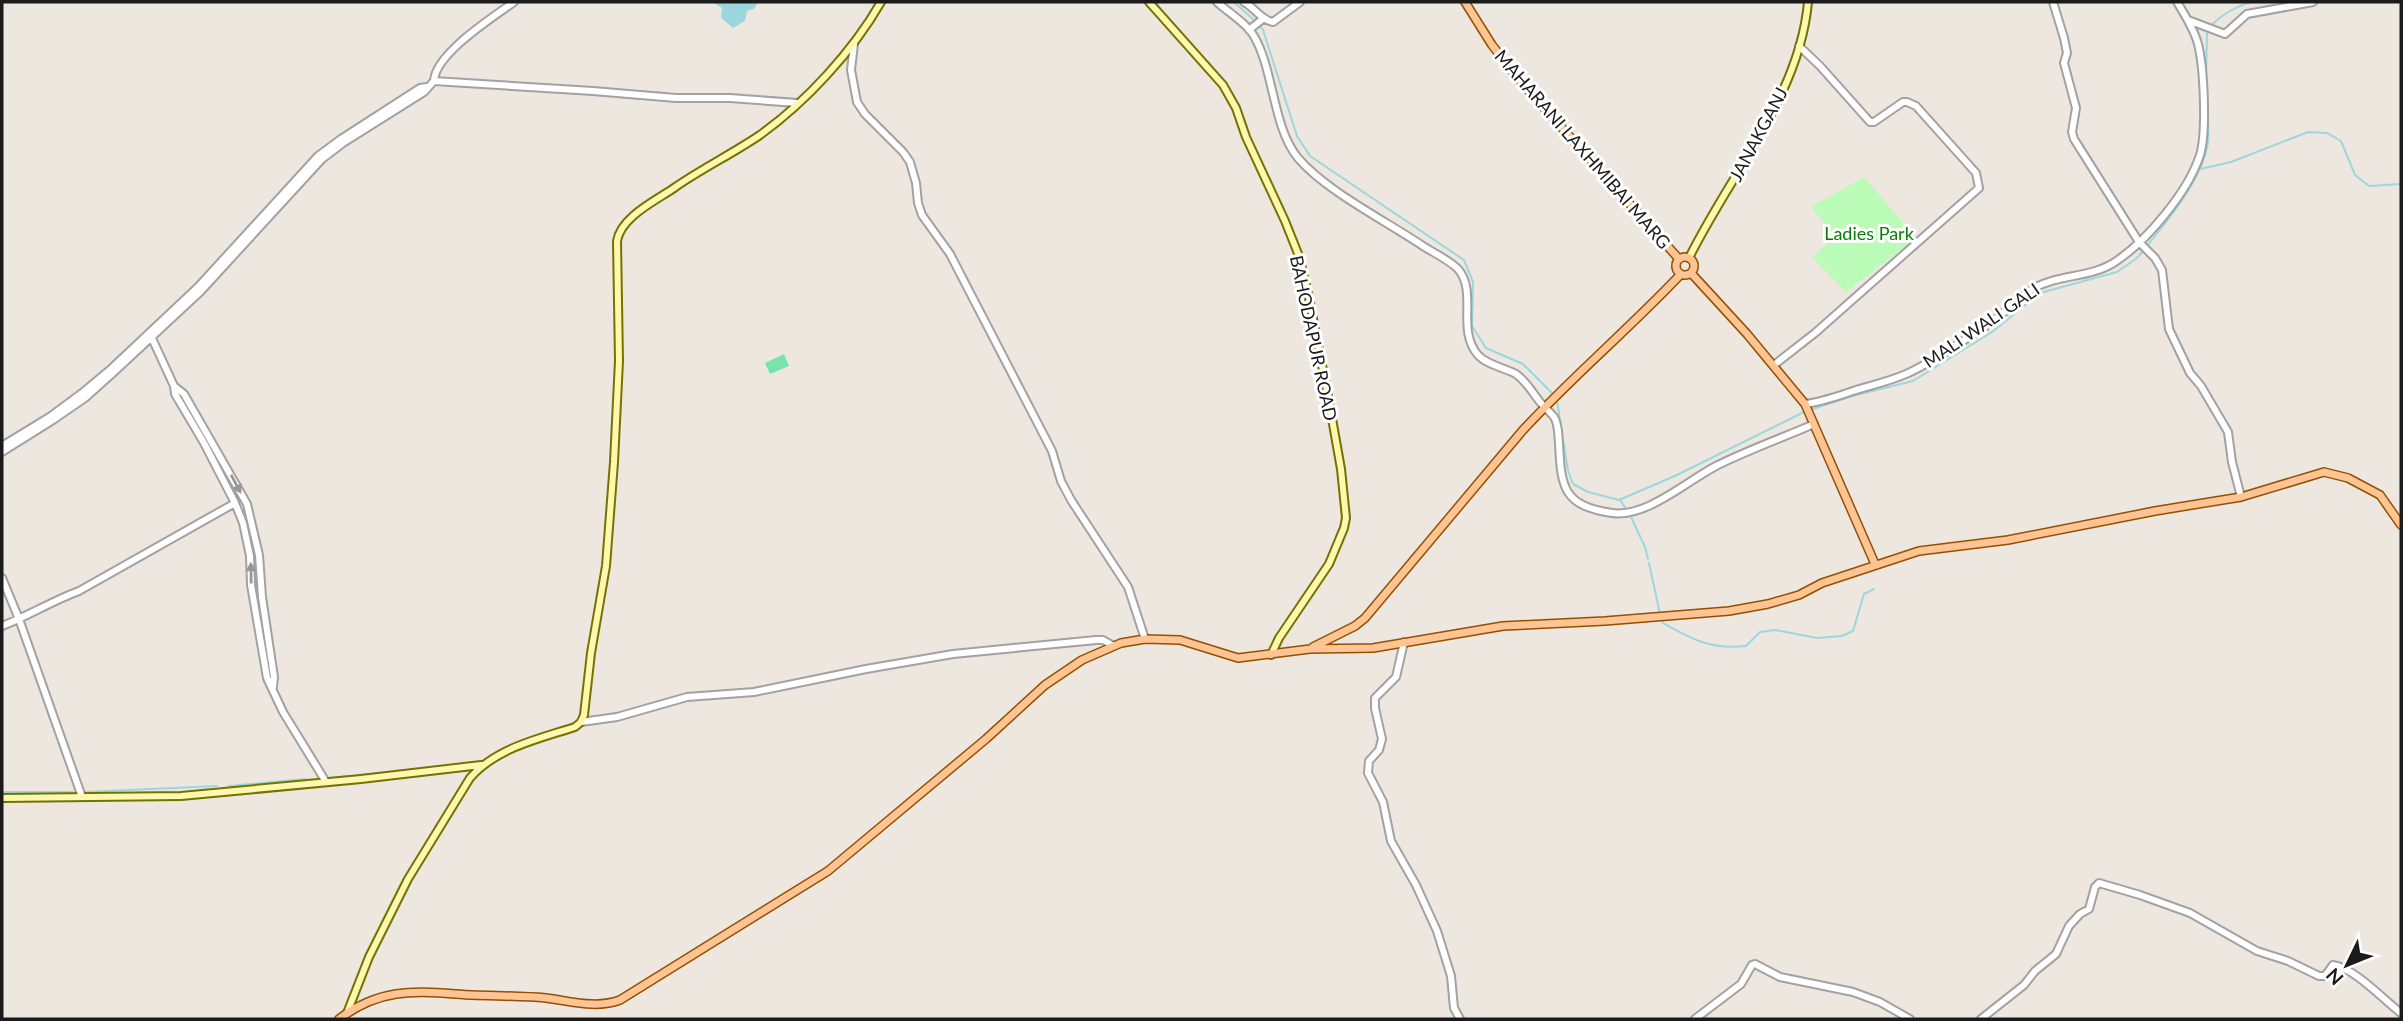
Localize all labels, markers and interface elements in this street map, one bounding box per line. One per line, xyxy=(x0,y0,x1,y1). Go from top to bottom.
street label: MAHARANI LAXHMIBAI MARG xyxy=(1490,45,1676,253)
street label: JANAKGANJ xyxy=(1724,83,1792,185)
park label: Ladies Park xyxy=(1824,222,1915,244)
street label: BAHODAPUR ROAD xyxy=(1286,253,1342,423)
street label: MALI WALI GALI xyxy=(1918,278,2044,372)
one-way arrow xyxy=(230,475,242,494)
one-way arrow xyxy=(245,562,257,584)
north arrow xyxy=(2312,930,2382,1000)
text: N xyxy=(2321,964,2348,990)

